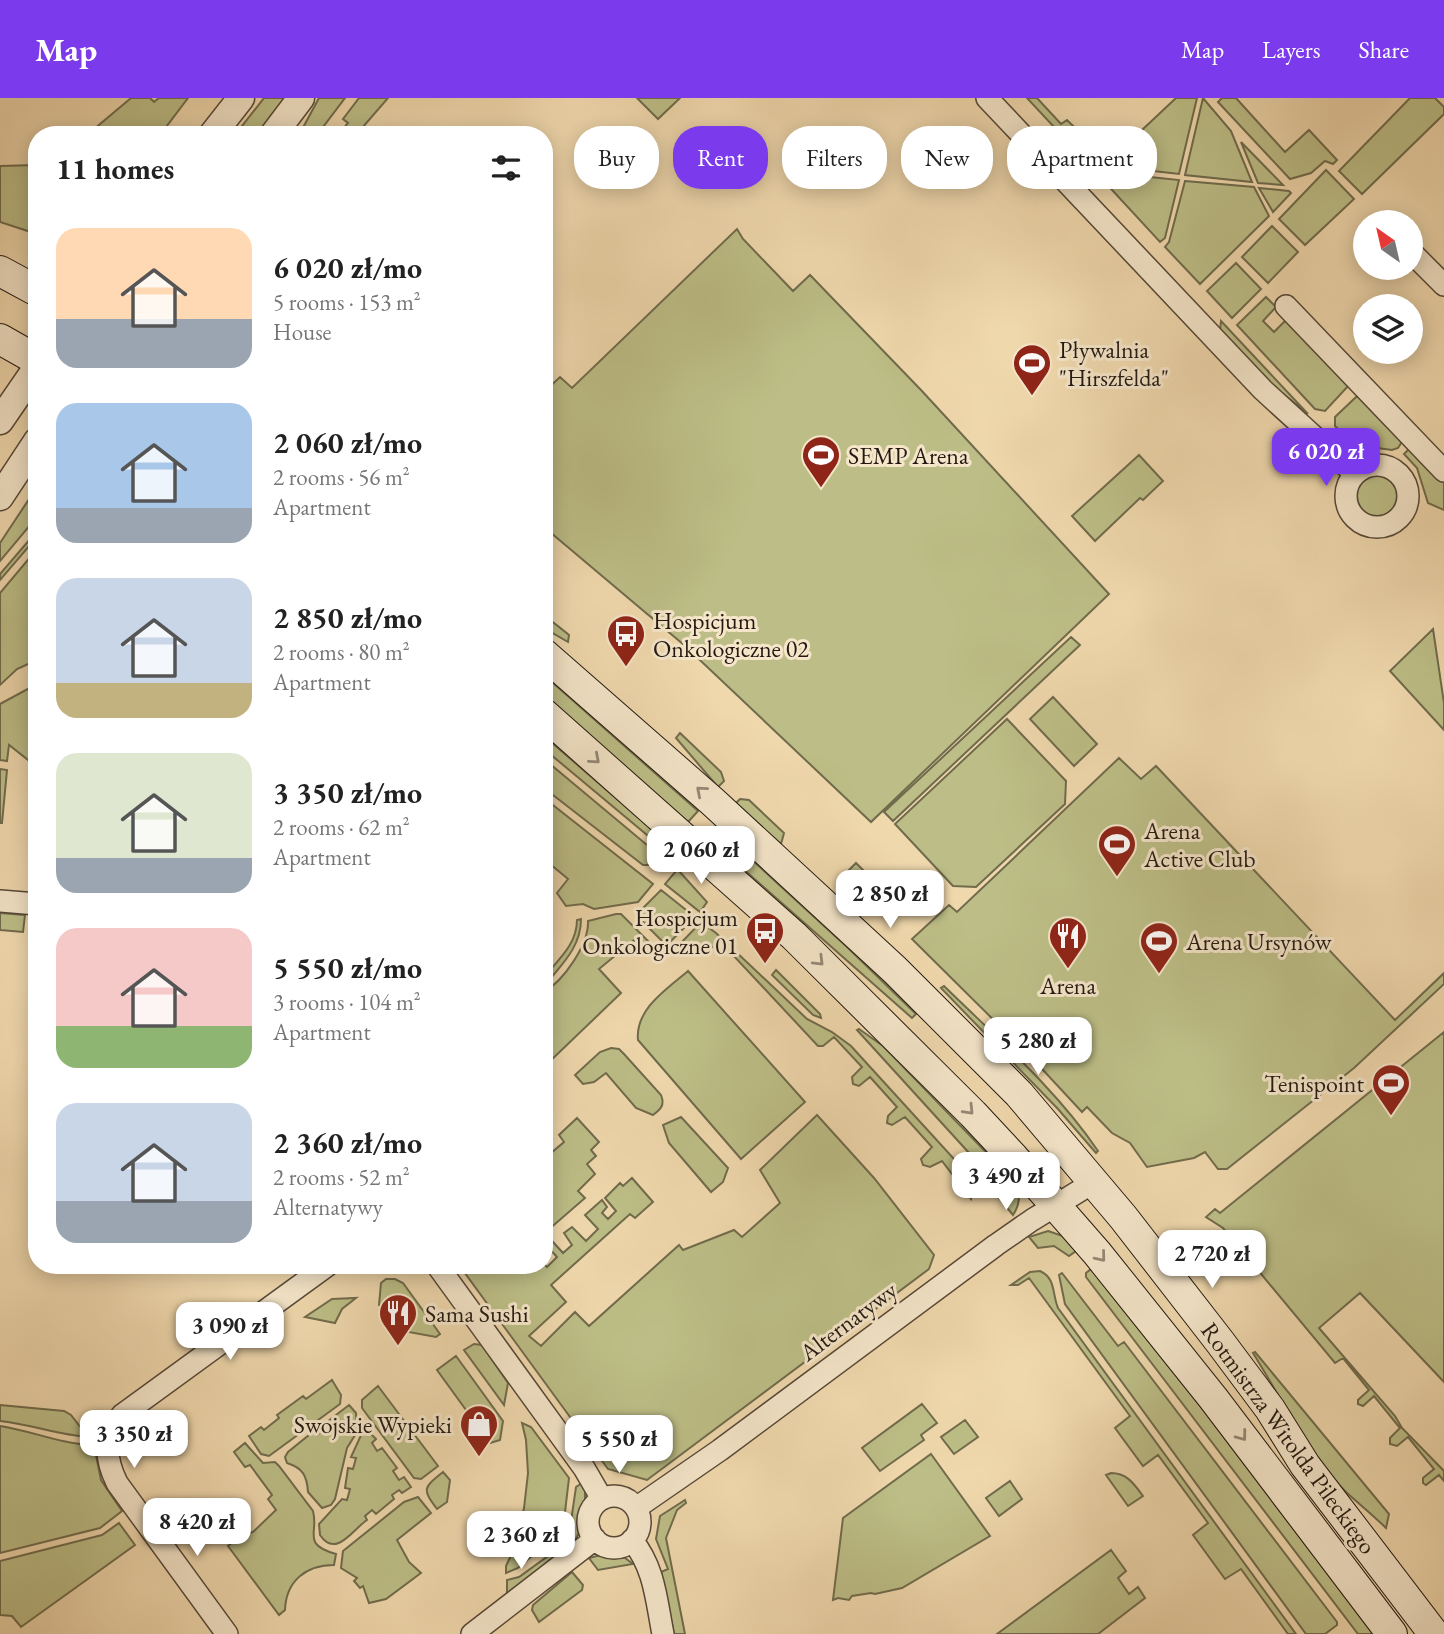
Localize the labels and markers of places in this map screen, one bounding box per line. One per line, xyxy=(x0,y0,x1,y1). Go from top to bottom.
place label: Pływalnia "Hirszfelda" xyxy=(1059,334,1169,393)
sports icon: Pływalnia "Hirszfelda" xyxy=(1011,342,1053,397)
pin: 6 020 zł xyxy=(1254,428,1398,488)
sports icon: SEMP Arena xyxy=(800,434,842,489)
place label: SEMP Arena xyxy=(848,440,969,471)
place label: Hospicjum Onkologiczne 02 xyxy=(653,605,809,664)
bus stop icon: Hospicjum Onkologiczne 02 xyxy=(605,613,647,668)
place label: Arena Active Club xyxy=(1143,815,1256,874)
sports icon: Arena Active Club xyxy=(1096,823,1138,878)
pin: 2 060 zł xyxy=(629,826,773,886)
pin: 2 850 zł xyxy=(818,870,962,930)
place label: Hospicjum Onkologiczne 01 xyxy=(582,902,738,961)
bus stop icon: Hospicjum Onkologiczne 01 xyxy=(744,910,786,965)
restaurant icon: Arena xyxy=(1047,915,1089,970)
sports icon: Arena Ursynów xyxy=(1138,920,1180,975)
place label: Arena Ursynów xyxy=(1185,926,1332,957)
place label: Arena xyxy=(1039,970,1097,1001)
pin: 5 280 zł xyxy=(966,1018,1110,1077)
sports icon: Tenispoint xyxy=(1370,1062,1412,1117)
place label: Tenispoint xyxy=(1264,1068,1364,1099)
pin: 3 490 zł xyxy=(934,1152,1078,1212)
pin: 2 720 zł xyxy=(1140,1230,1284,1290)
restaurant icon: Sama Sushi xyxy=(377,1292,419,1347)
place label: Sama Sushi xyxy=(425,1298,529,1329)
pin: 3 090 zł xyxy=(158,1302,302,1362)
shop icon: Swojskie Wypieki xyxy=(458,1403,500,1458)
place label: Swojskie Wypieki xyxy=(294,1409,452,1440)
pin: 3 350 zł xyxy=(62,1410,206,1470)
pin: 5 550 zł xyxy=(547,1416,691,1475)
pin: 8 420 zł xyxy=(125,1498,269,1558)
pin: 2 360 zł xyxy=(449,1512,593,1571)

